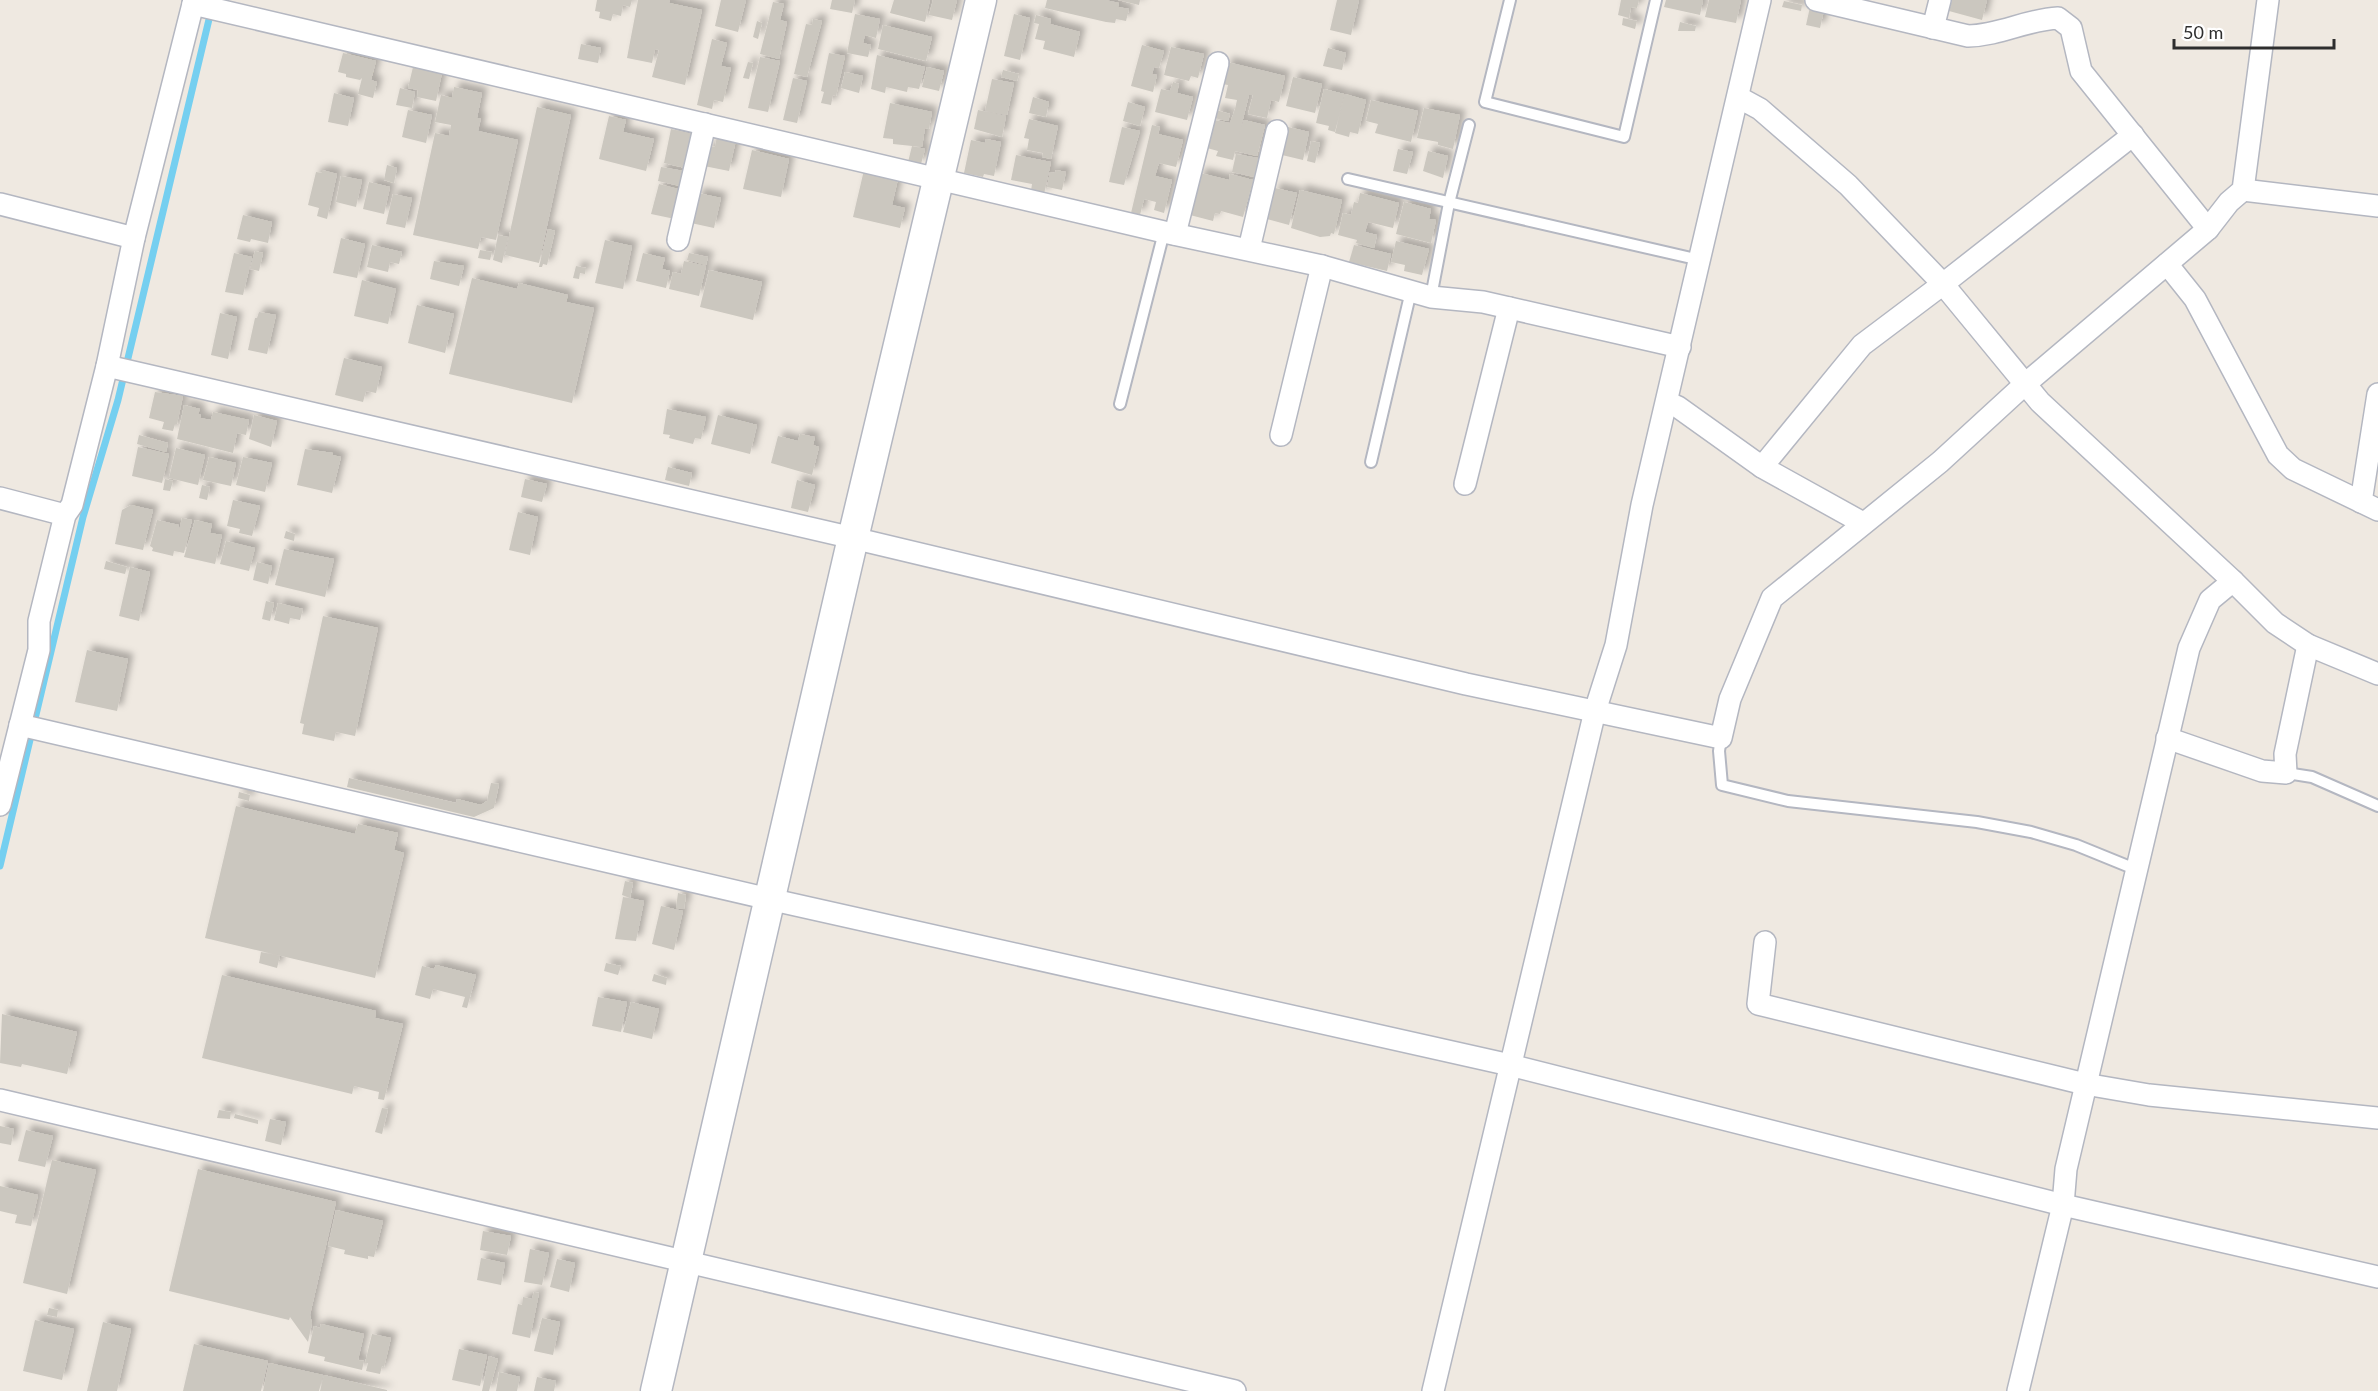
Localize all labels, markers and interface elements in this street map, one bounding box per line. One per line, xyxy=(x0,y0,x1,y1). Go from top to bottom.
scale bar xyxy=(2174,12,2334,50)
text: 50 m xyxy=(2183,21,2223,43)

